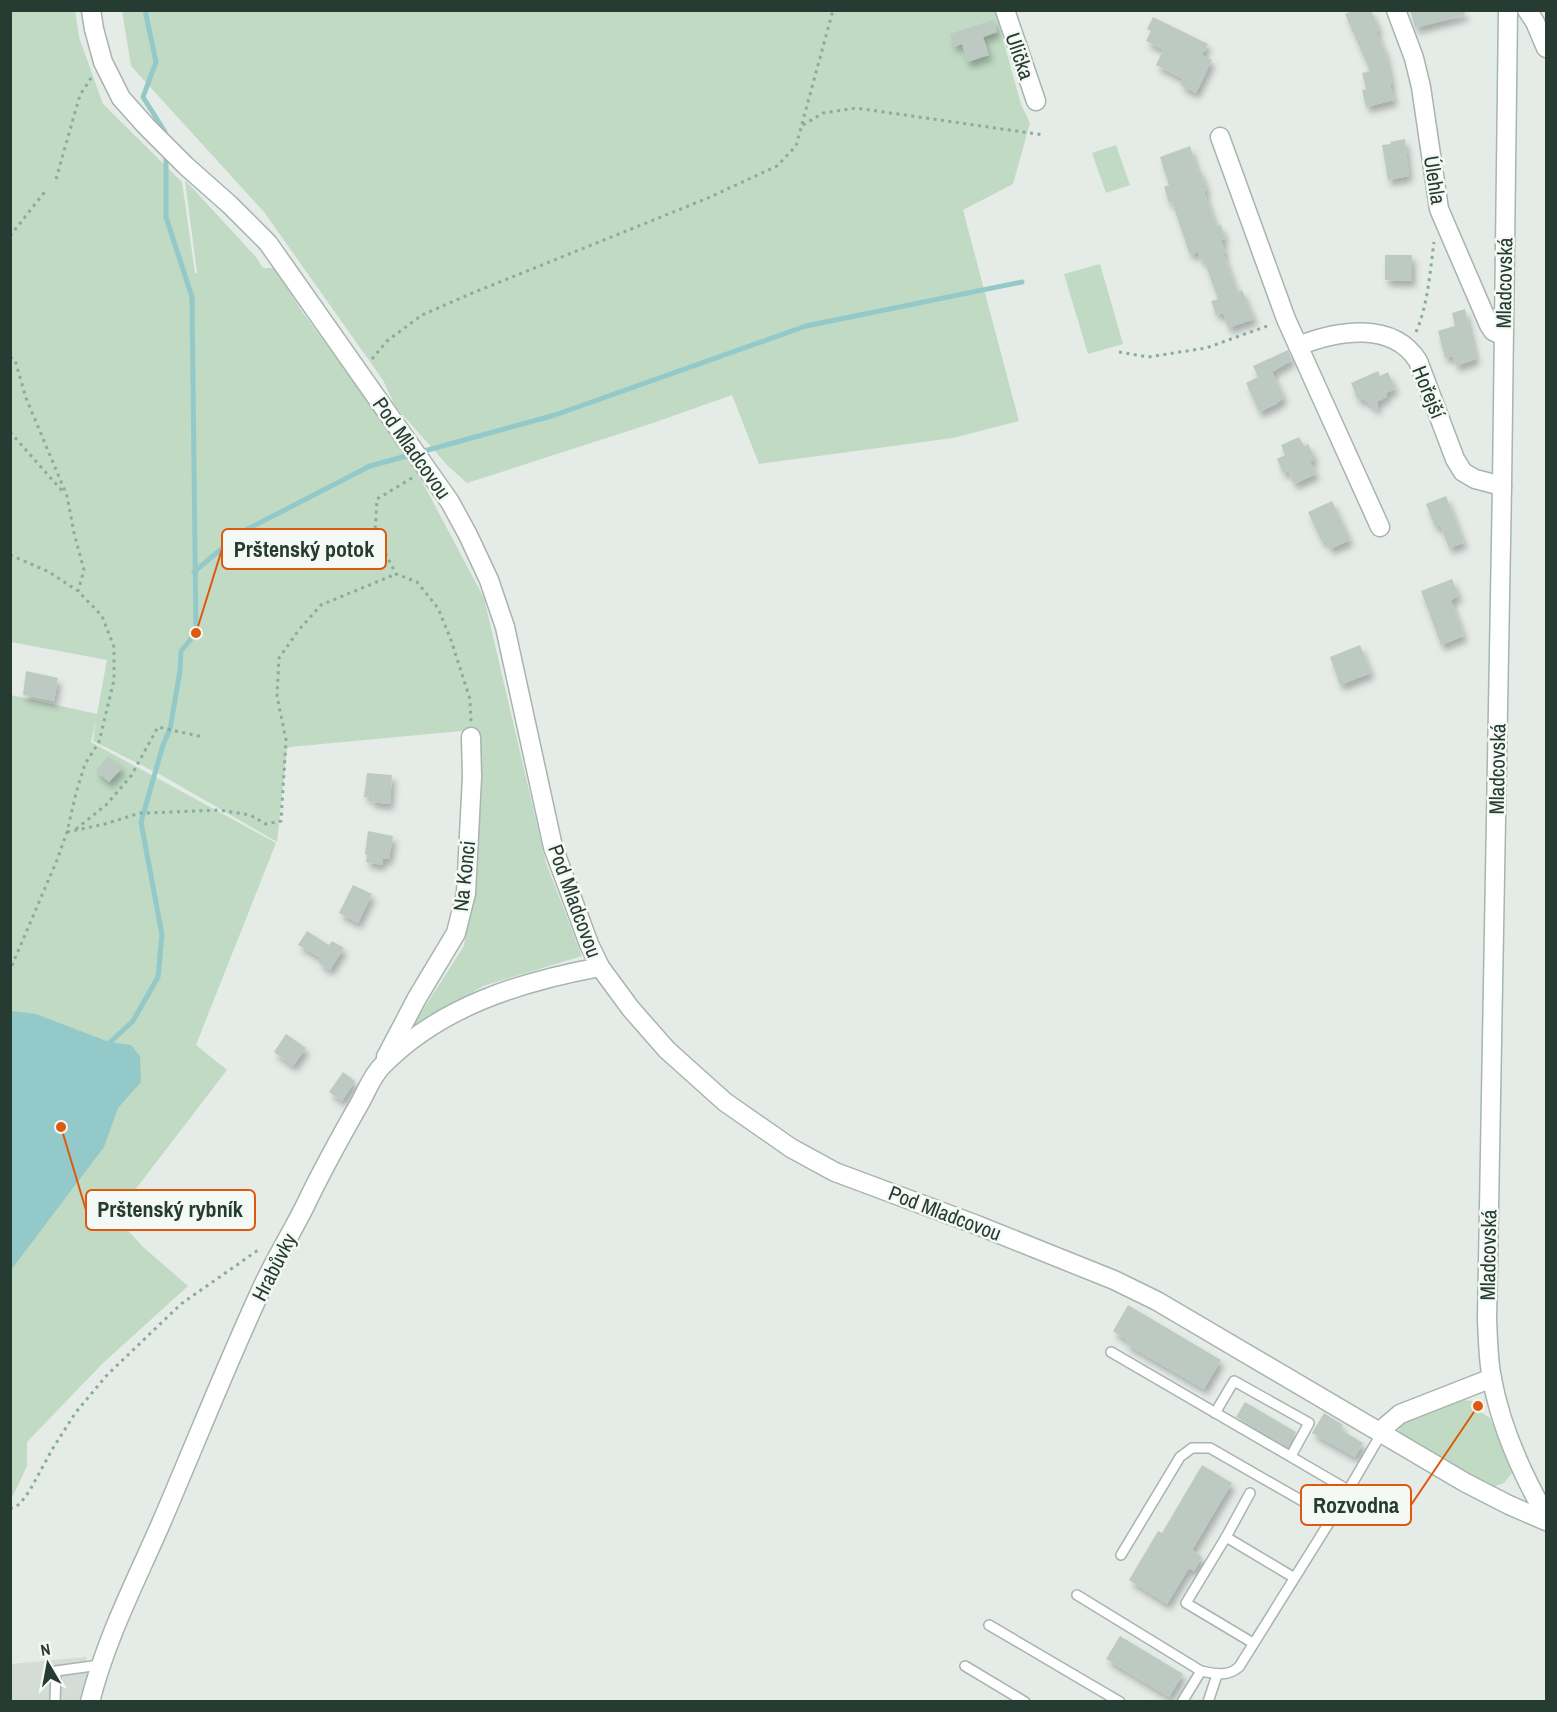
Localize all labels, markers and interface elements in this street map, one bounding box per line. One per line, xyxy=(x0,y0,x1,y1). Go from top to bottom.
street label: Ulička xyxy=(999,29,1042,84)
street label: Úlehla xyxy=(1417,154,1453,207)
street label: Mladcovská xyxy=(1489,237,1519,329)
street label: Hořejší xyxy=(1405,361,1453,423)
street label: Pod Mladcovou xyxy=(366,391,458,505)
callout: Prštenský potok xyxy=(222,529,386,569)
text: Prštenský potok xyxy=(234,534,375,564)
street label: Mladcovská xyxy=(1482,723,1512,815)
street label: Na Konci xyxy=(446,839,482,913)
street label: Pod Mladcovou xyxy=(541,840,609,962)
street label: Pod Mladcovou xyxy=(884,1178,1006,1248)
callout: Prštenský rybník xyxy=(86,1190,255,1230)
text: Prštenský rybník xyxy=(97,1194,244,1224)
street label: Mladcovská xyxy=(1473,1209,1503,1301)
street label: Hrabůvky xyxy=(245,1228,304,1306)
callout: Rozvodna xyxy=(1301,1485,1411,1525)
text: Rozvodna xyxy=(1313,1490,1399,1520)
north arrow xyxy=(18,1634,78,1694)
text: N xyxy=(39,1638,52,1661)

